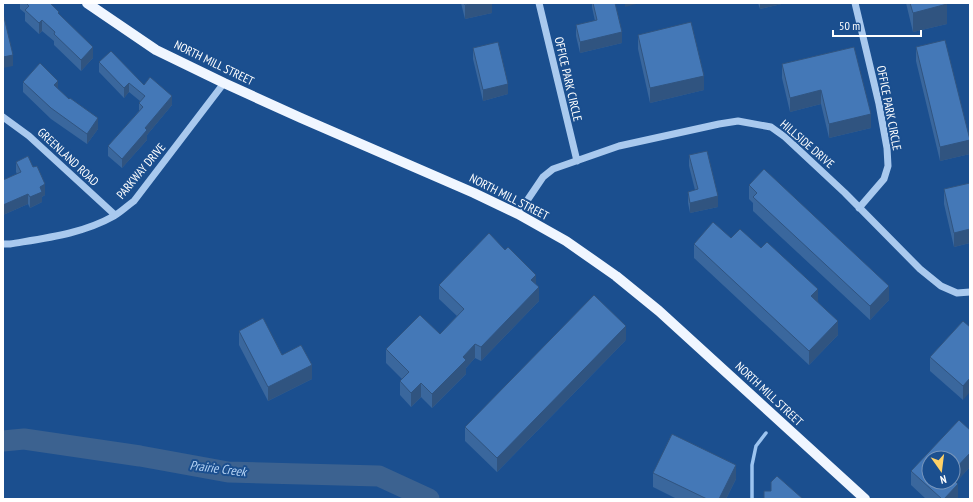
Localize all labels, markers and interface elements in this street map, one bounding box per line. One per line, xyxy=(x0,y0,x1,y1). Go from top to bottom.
scale bar xyxy=(833,12,921,38)
text: 50 m xyxy=(839,18,860,33)
street label: OFFICE PARK CIRCLE xyxy=(551,35,585,123)
street label: NORTH MILL STREET xyxy=(172,37,257,89)
street label: OFFICE PARK CIRCLE xyxy=(874,64,905,152)
street label: HILLSIDE DRIVE xyxy=(777,116,837,171)
street label: GREENLAND ROAD xyxy=(35,124,102,189)
street label: PARKWAY DRIVE xyxy=(113,140,168,202)
street label: NORTH MILL STREET xyxy=(467,170,552,223)
street label: NORTH MILL STREET xyxy=(732,358,807,429)
north arrow xyxy=(921,450,961,490)
water label: Prairie Creek xyxy=(189,457,249,481)
text: N xyxy=(939,472,948,487)

